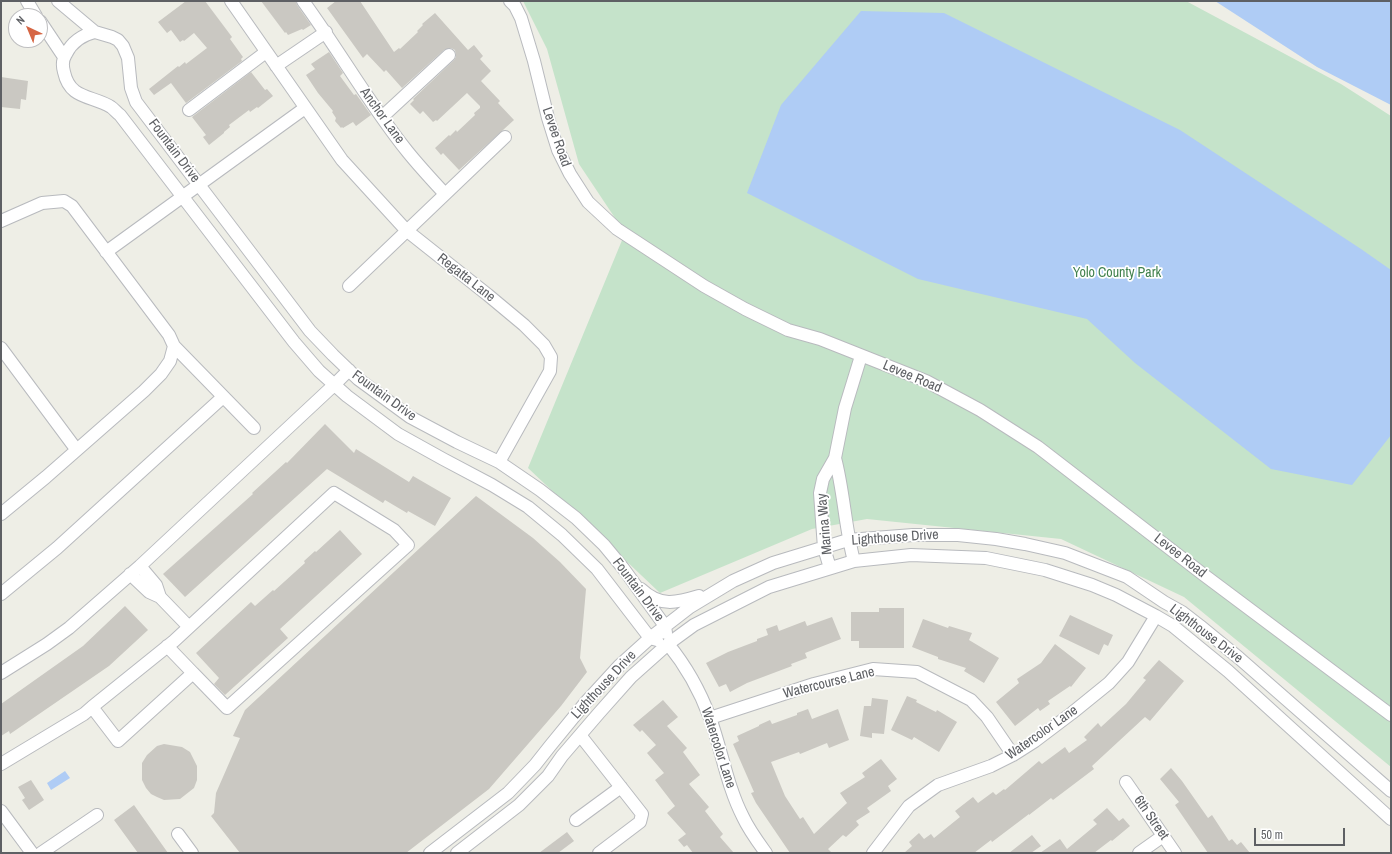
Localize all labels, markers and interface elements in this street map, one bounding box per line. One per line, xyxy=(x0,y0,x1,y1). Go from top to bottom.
north arrow xyxy=(8,8,48,48)
text: N xyxy=(13,13,28,27)
street label: Anchor Lane xyxy=(356,85,408,147)
street label: Levee Road xyxy=(538,105,574,169)
street label: Fountain Drive xyxy=(145,116,203,186)
street label: Regatta Lane xyxy=(434,250,498,306)
park label: Yolo County Park xyxy=(1073,265,1161,281)
street label: Levee Road xyxy=(880,357,944,397)
street label: Fountain Drive xyxy=(349,367,419,425)
street label: Marina Way xyxy=(814,493,836,555)
street label: Lighthouse Drive xyxy=(851,527,939,549)
street label: Levee Road xyxy=(1150,530,1210,582)
street label: Fountain Drive xyxy=(609,555,667,625)
street label: Lighthouse Drive xyxy=(1166,601,1246,667)
street label: Lighthouse Drive xyxy=(568,647,640,723)
street label: Watercourse Lane xyxy=(782,664,876,702)
street label: Watercolor Lane xyxy=(1003,702,1081,764)
street label: Watercolor Lane xyxy=(697,706,739,790)
street label: 6th Street xyxy=(1130,793,1172,843)
scale bar xyxy=(1256,820,1347,846)
text: 50 m xyxy=(1261,827,1283,843)

